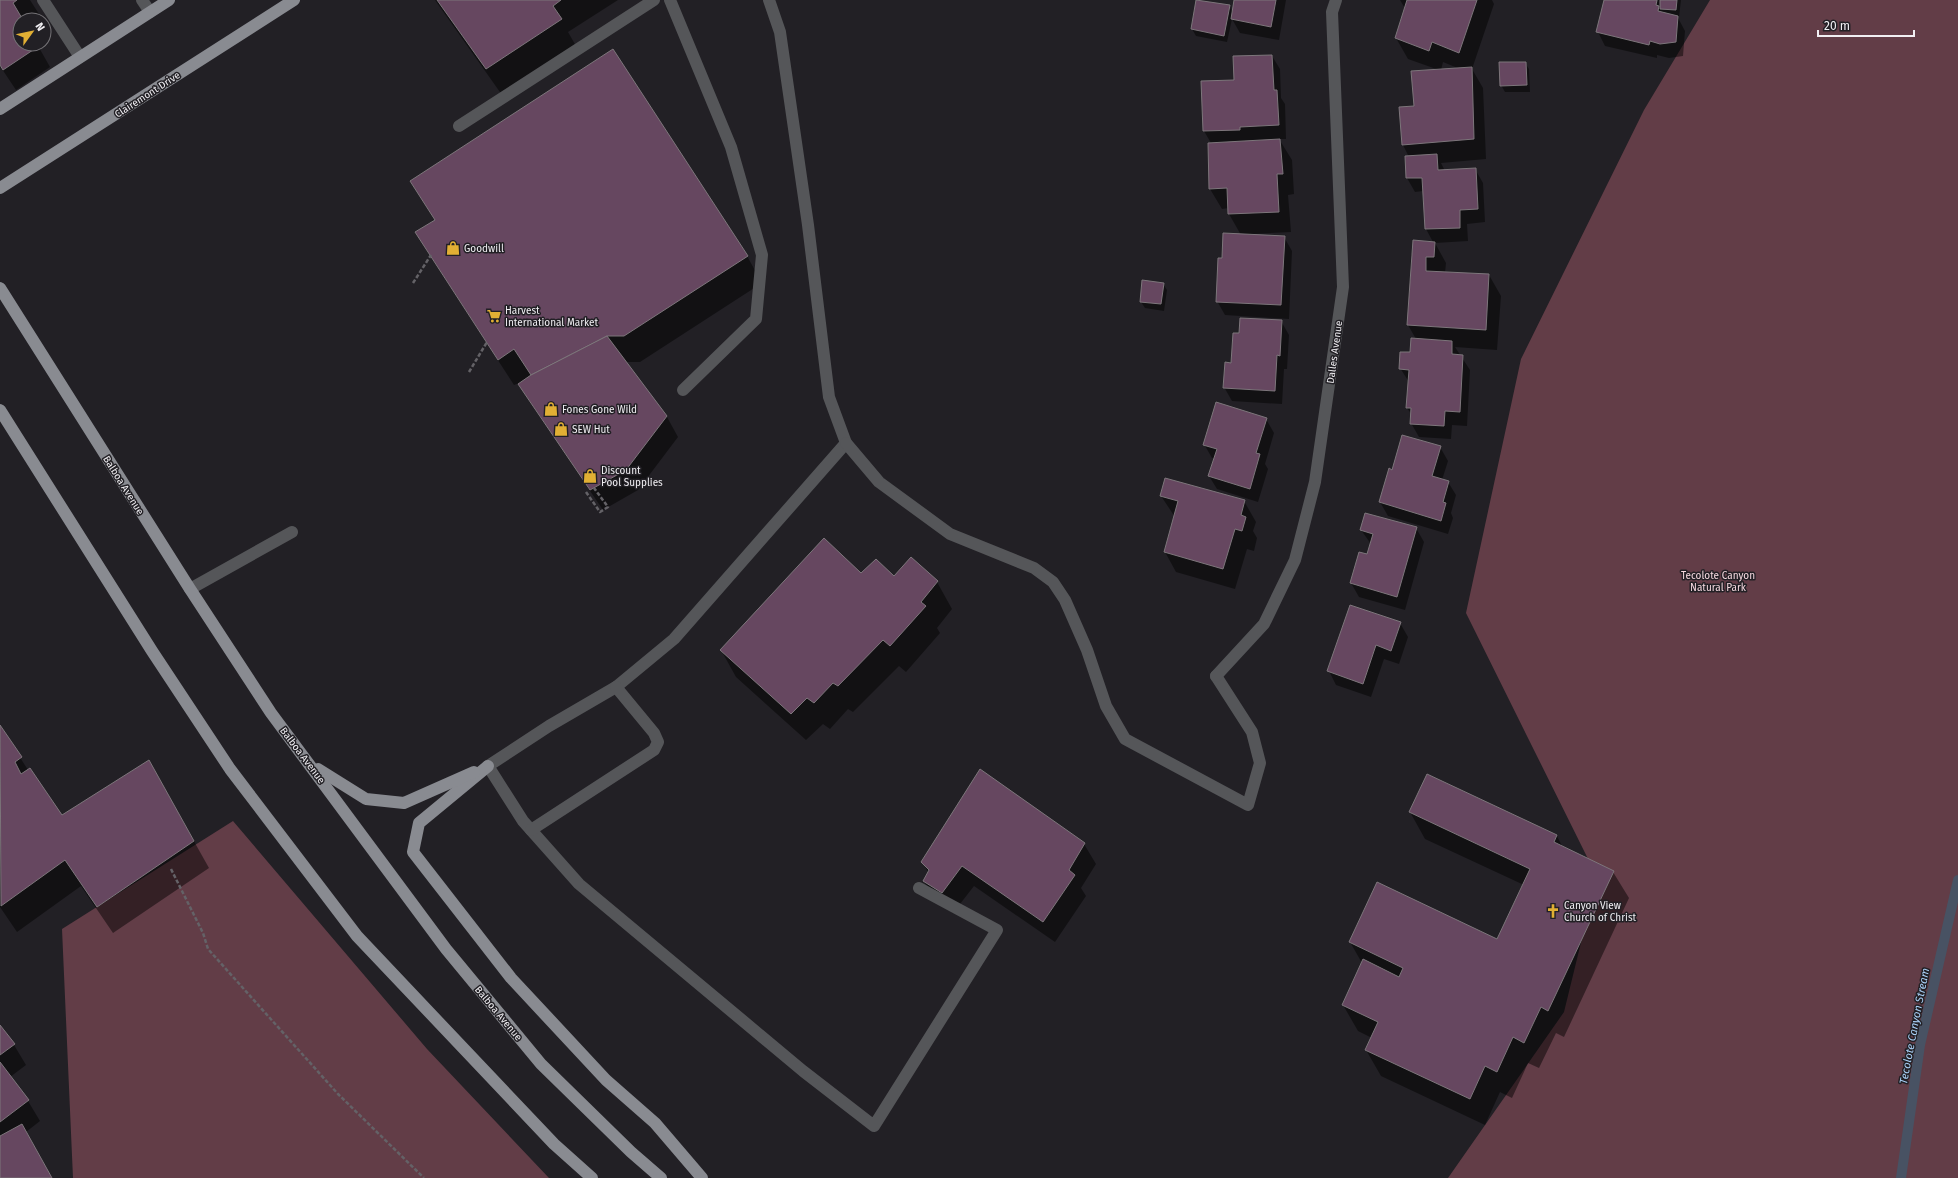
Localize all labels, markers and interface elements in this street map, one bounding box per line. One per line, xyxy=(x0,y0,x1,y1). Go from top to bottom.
north arrow xyxy=(12,12,52,52)
scale bar xyxy=(1818,12,1914,38)
text: 20 m xyxy=(1824,19,1850,33)
text: N xyxy=(33,20,47,33)
street label: Clairemont Drive xyxy=(113,69,183,120)
shop icon: Goodwill xyxy=(445,240,461,256)
place label: Goodwill xyxy=(464,243,504,255)
place label: Harvest International Market xyxy=(505,305,598,329)
supermarket icon: Harvest International Market xyxy=(486,308,502,324)
street label: Dalles Avenue xyxy=(1325,320,1345,384)
shop icon: Fones Gone Wild xyxy=(543,401,559,417)
place label: Fones Gone Wild xyxy=(562,404,637,416)
shop icon: SEW Hut xyxy=(553,421,569,437)
place label: SEW Hut xyxy=(572,424,610,436)
street label: Balboa Avenue xyxy=(100,454,146,517)
place label: Discount Pool Supplies xyxy=(601,465,663,489)
shop icon: Discount Pool Supplies xyxy=(582,468,598,484)
park label: Tecolote Canyon Natural Park xyxy=(1681,570,1755,594)
street label: Balboa Avenue xyxy=(277,725,327,786)
place label: Canyon View Church of Christ xyxy=(1564,900,1637,924)
church icon: Canyon View Church of Christ xyxy=(1545,903,1561,919)
water label: Tecolote Canyon Stream xyxy=(1897,967,1932,1085)
street label: Balboa Avenue xyxy=(472,984,524,1043)

